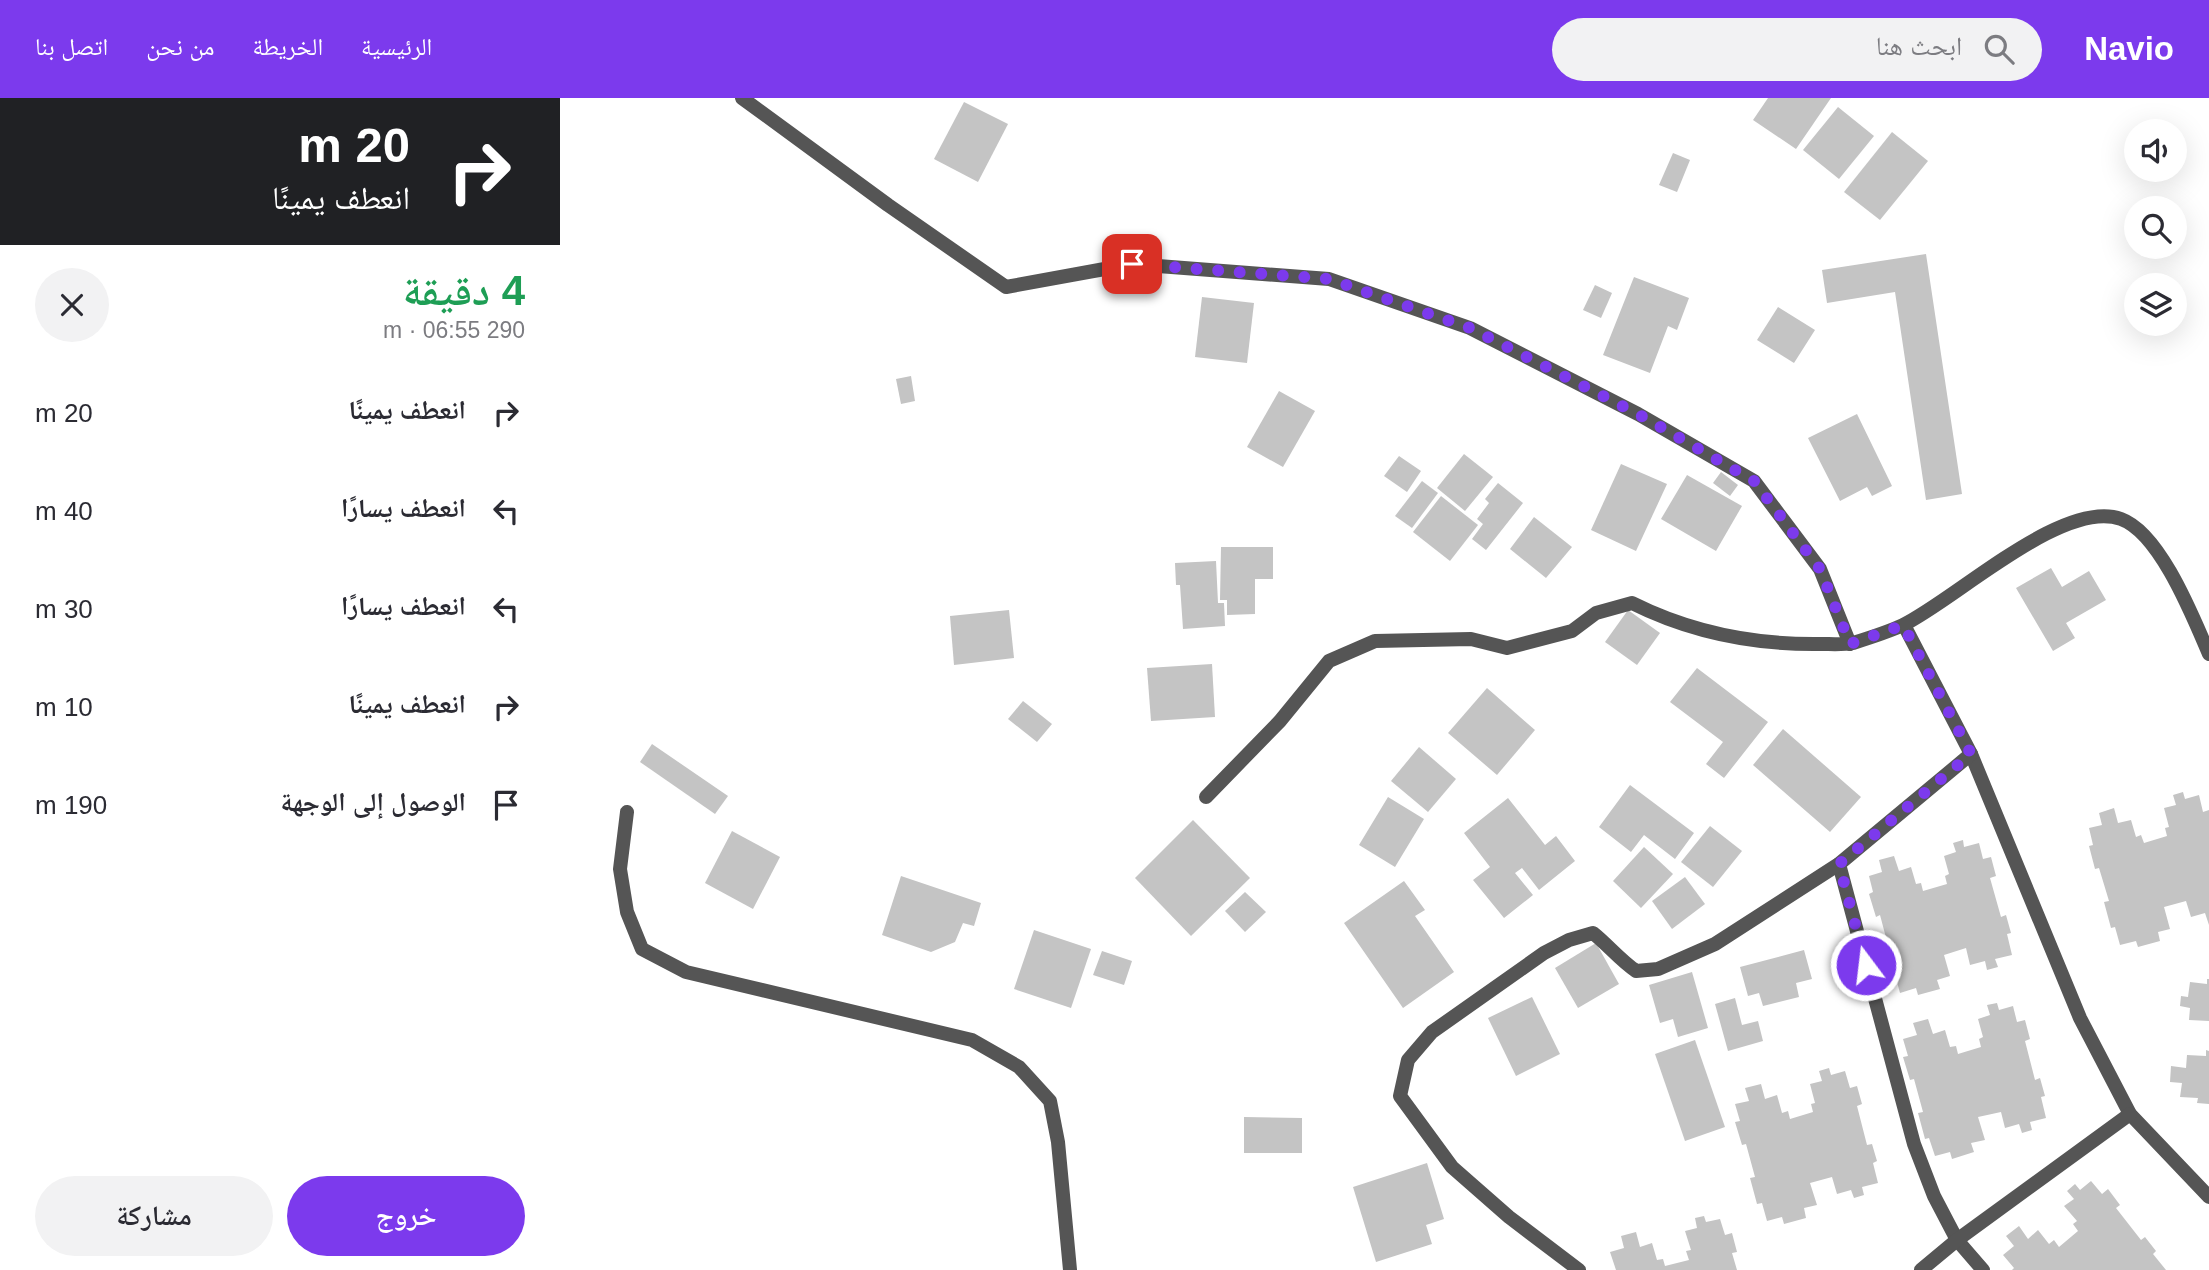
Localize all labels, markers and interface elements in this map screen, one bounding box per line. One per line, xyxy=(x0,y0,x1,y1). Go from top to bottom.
search box xyxy=(1552,18,2042,81)
icon: search xyxy=(1980,30,2018,68)
text: Navio xyxy=(2084,30,2174,67)
text: ابحث هنا xyxy=(1876,31,1962,61)
text: اتصل بنا xyxy=(35,33,108,60)
text: من نحن xyxy=(146,33,214,60)
text: الخريطة xyxy=(252,33,323,60)
text: الرئيسية xyxy=(361,33,432,60)
text: 20 m xyxy=(298,118,410,172)
map controls xyxy=(2124,119,2187,336)
button: sound xyxy=(2124,119,2187,182)
icon: right xyxy=(434,126,525,217)
text: انعطف يمينًا xyxy=(272,180,410,216)
button: search xyxy=(2124,196,2187,259)
pin xyxy=(1102,234,1162,294)
icon: arrive xyxy=(1113,245,1151,283)
text: 4 دقيقة xyxy=(403,267,525,314)
button: close xyxy=(35,268,109,342)
button: layers xyxy=(2124,273,2187,336)
text: 290 m · 06:55 xyxy=(383,317,525,343)
icon: right xyxy=(487,394,525,432)
text: انعطف يمينًا xyxy=(349,395,466,425)
text: 20 m xyxy=(35,398,93,428)
icon: left xyxy=(487,492,525,530)
text: انعطف يسارًا xyxy=(341,493,466,523)
text: 40 m xyxy=(35,496,93,526)
icon: left xyxy=(487,590,525,628)
text: انعطف يسارًا xyxy=(341,591,466,621)
text: 30 m xyxy=(35,594,93,624)
icon: right xyxy=(487,688,525,726)
text: انعطف يمينًا xyxy=(349,689,466,719)
text: 10 m xyxy=(35,692,93,722)
icon: arrive xyxy=(487,786,525,824)
text: الوصول إلى الوجهة xyxy=(281,787,466,817)
text: 190 m xyxy=(35,790,107,820)
position arrow xyxy=(1829,928,1903,1002)
button: مشاركة xyxy=(35,1176,273,1256)
button: خروج xyxy=(287,1176,525,1256)

